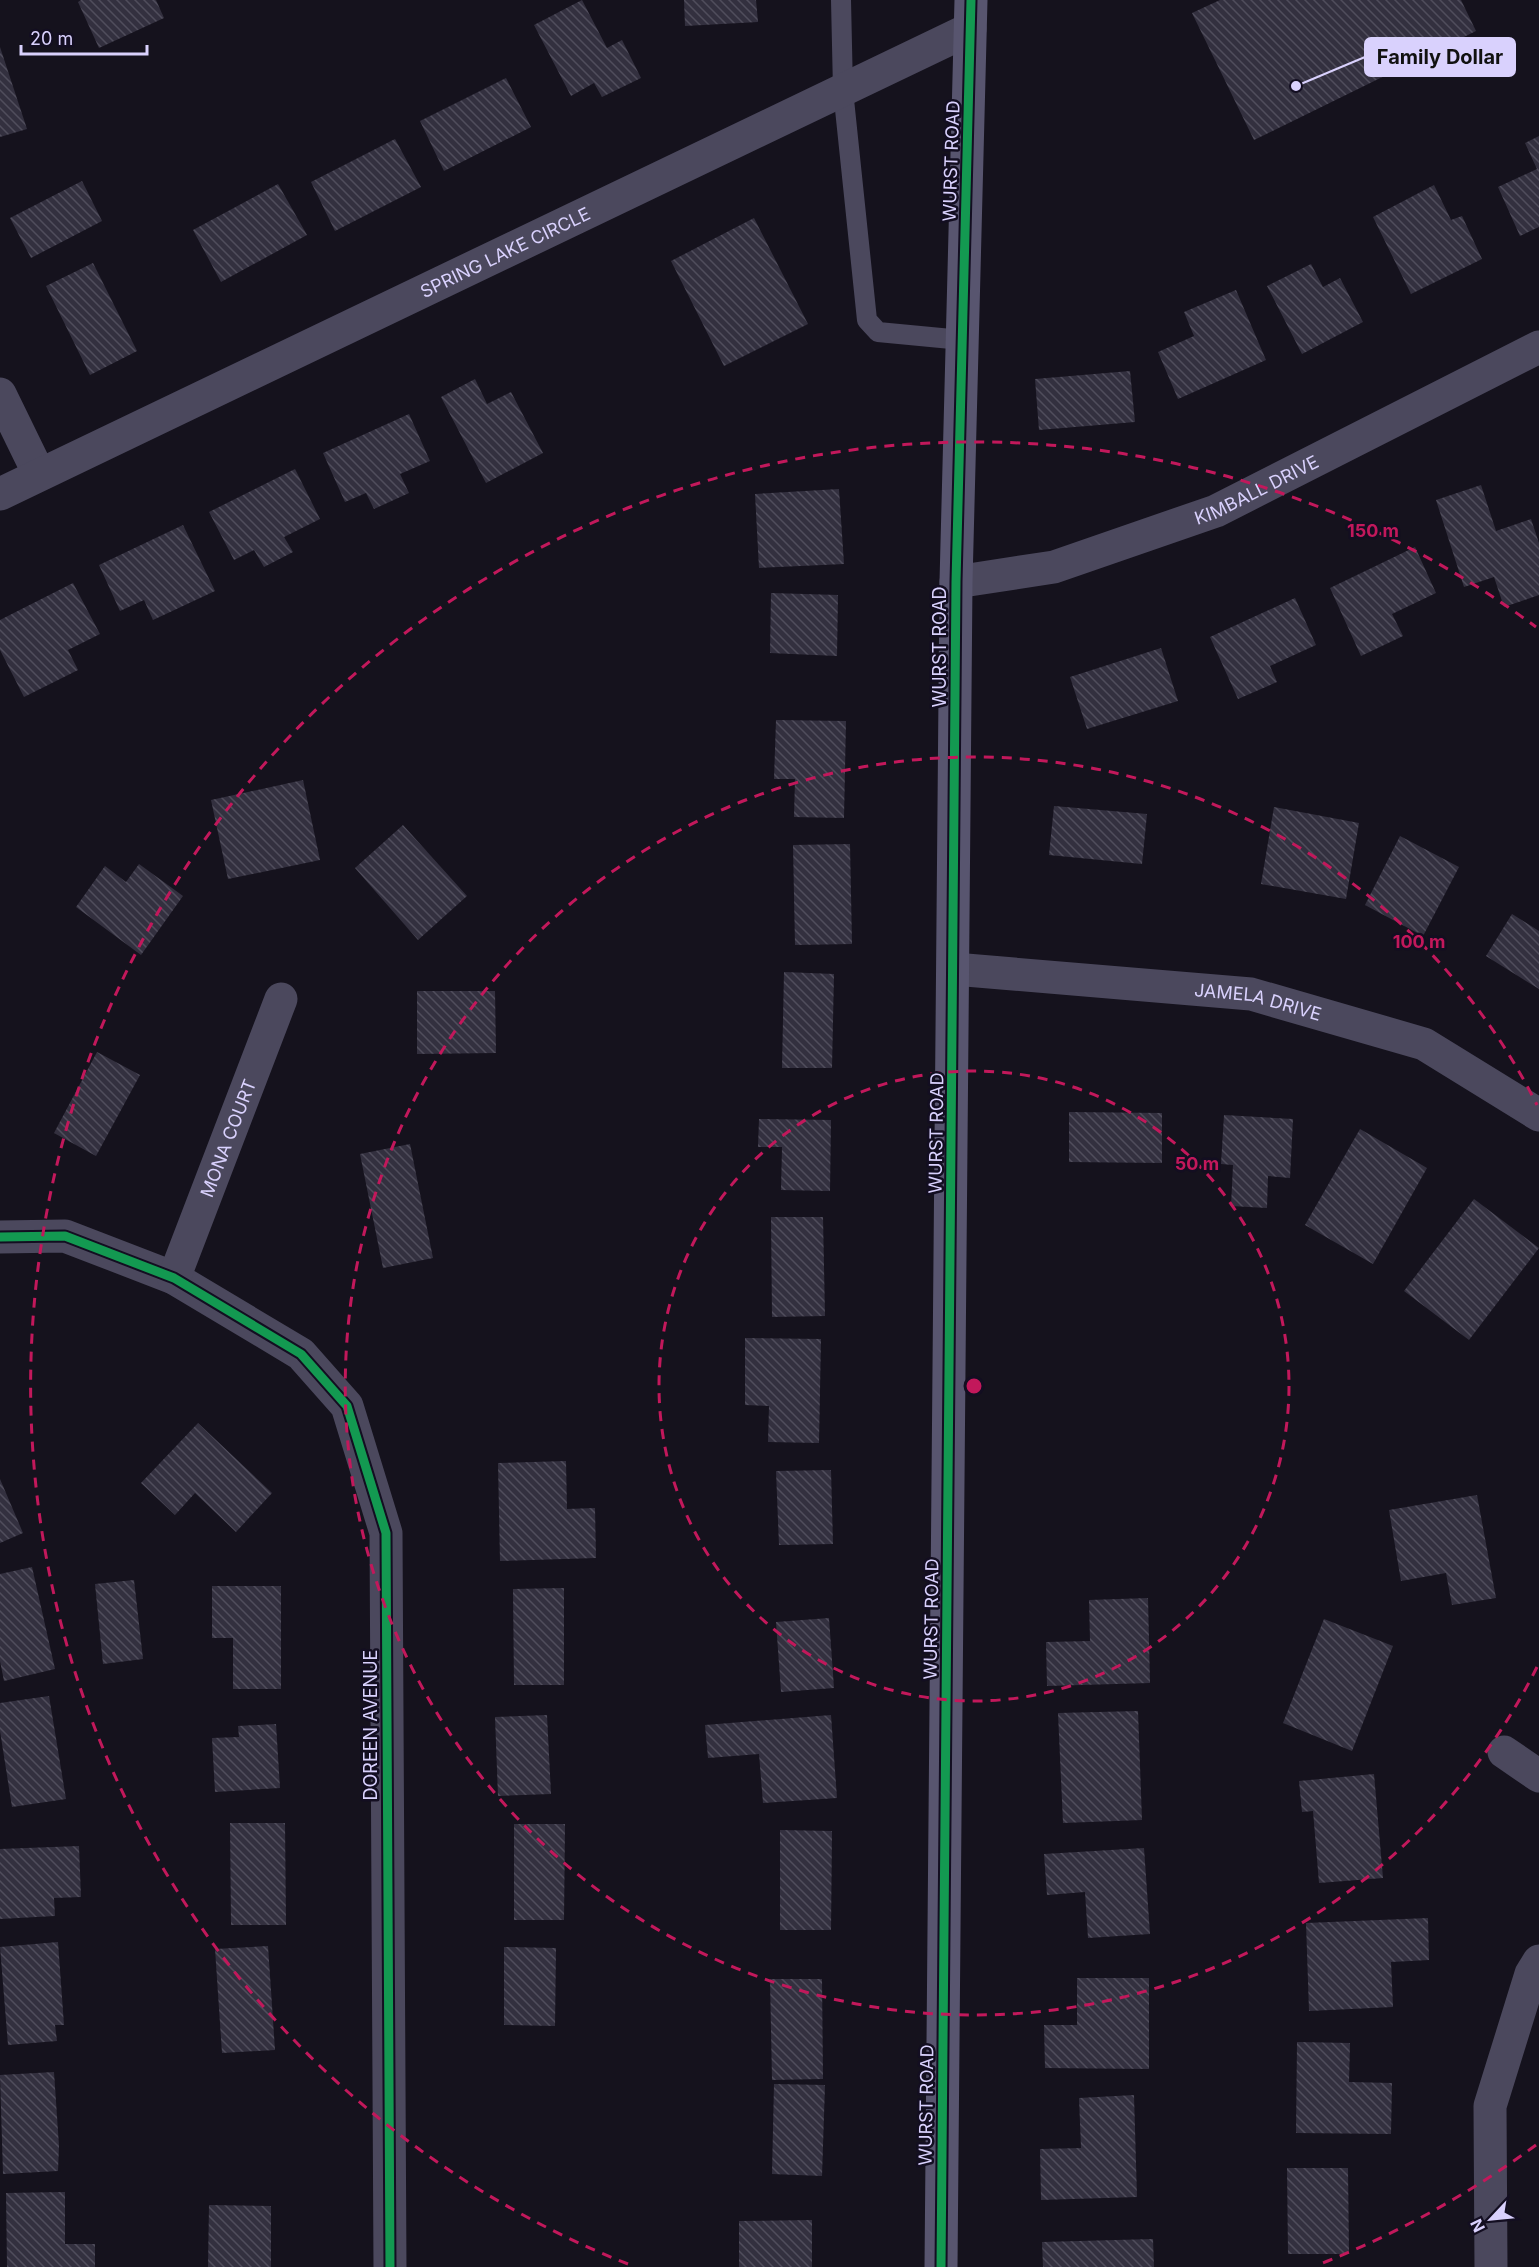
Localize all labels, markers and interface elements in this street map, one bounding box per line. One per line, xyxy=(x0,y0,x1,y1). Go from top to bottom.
scale bar xyxy=(21,18,147,56)
text: 20 m xyxy=(30,28,73,49)
callout: Family Dollar xyxy=(1365,38,1515,76)
text: Family Dollar xyxy=(1377,45,1503,69)
street label: WURST ROAD xyxy=(938,100,964,222)
street label: SPRING LAKE CIRCLE xyxy=(417,202,593,302)
street label: KIMBALL DRIVE xyxy=(1191,450,1322,528)
text: 150 m xyxy=(1347,520,1399,541)
street label: WURST ROAD xyxy=(929,586,950,708)
text: 100 m xyxy=(1393,931,1445,952)
street label: JAMELA DRIVE xyxy=(1193,979,1324,1024)
street label: WURST ROAD xyxy=(924,1072,948,1194)
street label: MONA COURT xyxy=(196,1076,260,1200)
text: 50 m xyxy=(1175,1153,1219,1174)
centre of rings xyxy=(964,1376,984,1396)
street label: WURST ROAD xyxy=(919,1558,943,1680)
street label: DOREEN AVENUE xyxy=(360,1650,381,1800)
street label: WURST ROAD xyxy=(914,2044,938,2166)
north arrow xyxy=(1461,2189,1521,2249)
text: N xyxy=(1466,2216,1489,2235)

